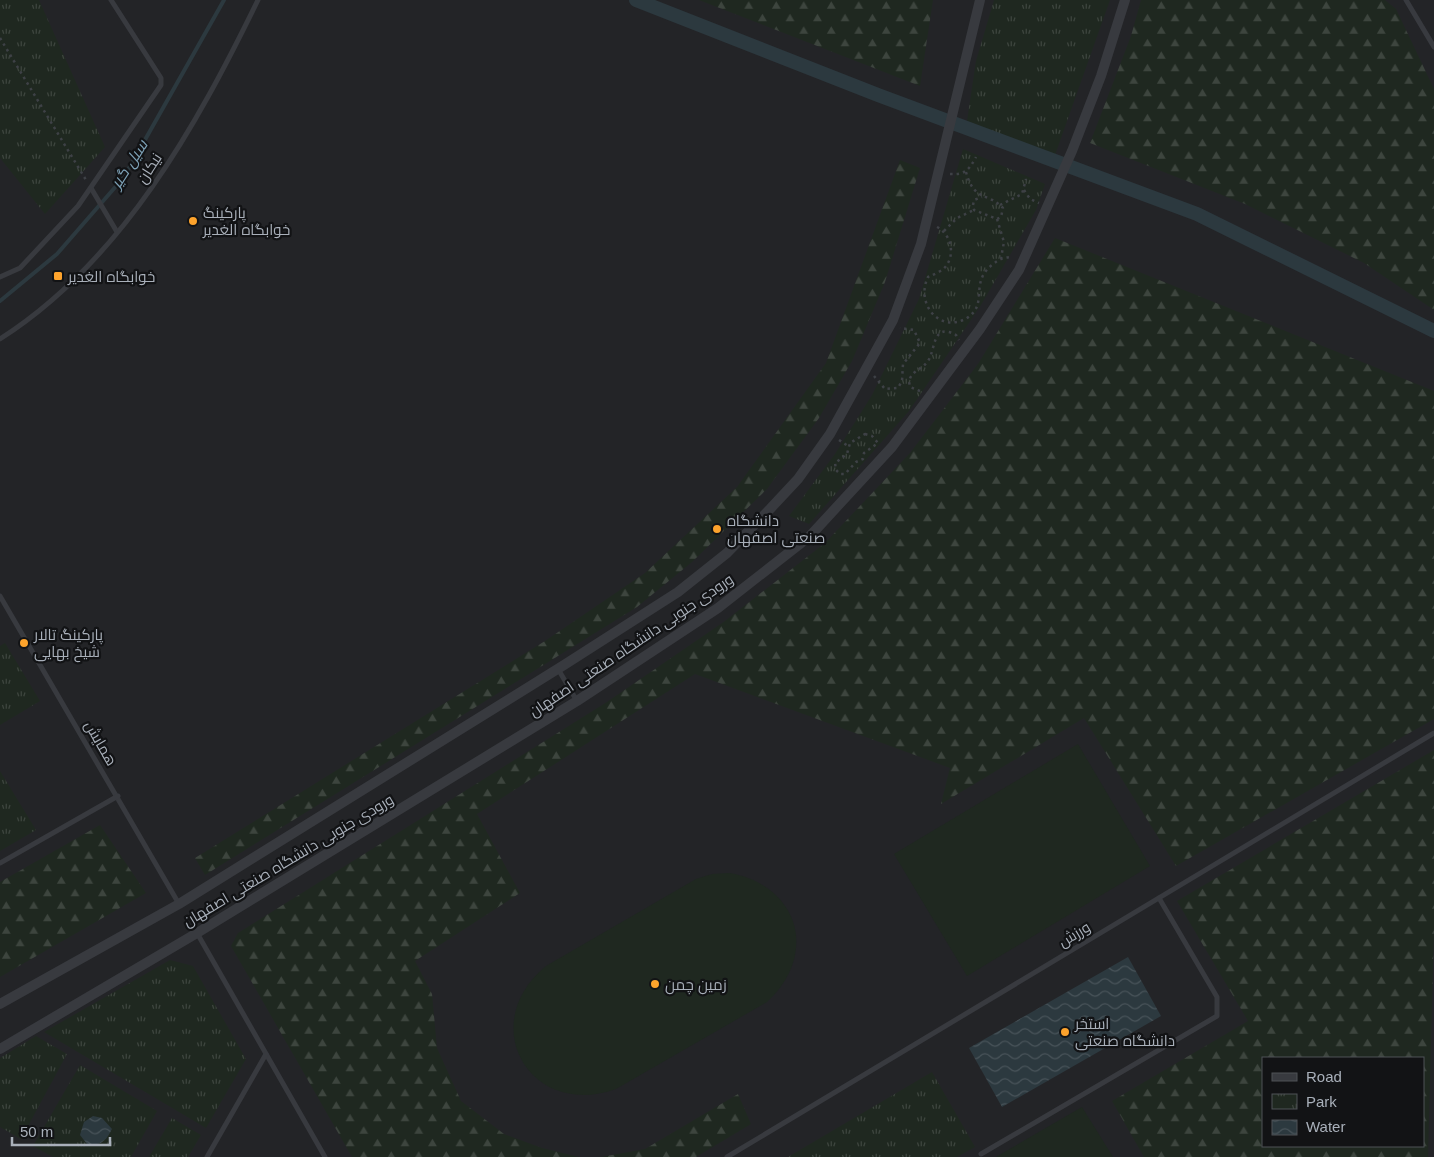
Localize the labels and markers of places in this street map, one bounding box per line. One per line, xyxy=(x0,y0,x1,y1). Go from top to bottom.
place label: پارکینگ خوابگاه الغدیر xyxy=(202,204,290,239)
marker: پارکینگ خوابگاه الغدیر xyxy=(187,215,199,227)
place label: خوابگاه الغدیر xyxy=(67,268,155,286)
marker: خوابگاه الغدیر xyxy=(52,270,64,282)
place label: دانشگاه صنعتی اصفهان xyxy=(727,512,825,548)
marker: دانشگاه صنعتی اصفهان xyxy=(711,523,723,535)
place label: پارکینگ تالار شیخ بهایی xyxy=(33,626,103,663)
marker: پارکینگ تالار شیخ بهایی xyxy=(18,637,30,649)
place label: زمین چمن xyxy=(665,976,727,995)
marker: زمین چمن xyxy=(649,978,661,990)
place label: استخر دانشگاه صنعتی xyxy=(1074,1015,1175,1051)
marker: استخر دانشگاه صنعتی xyxy=(1059,1026,1071,1038)

